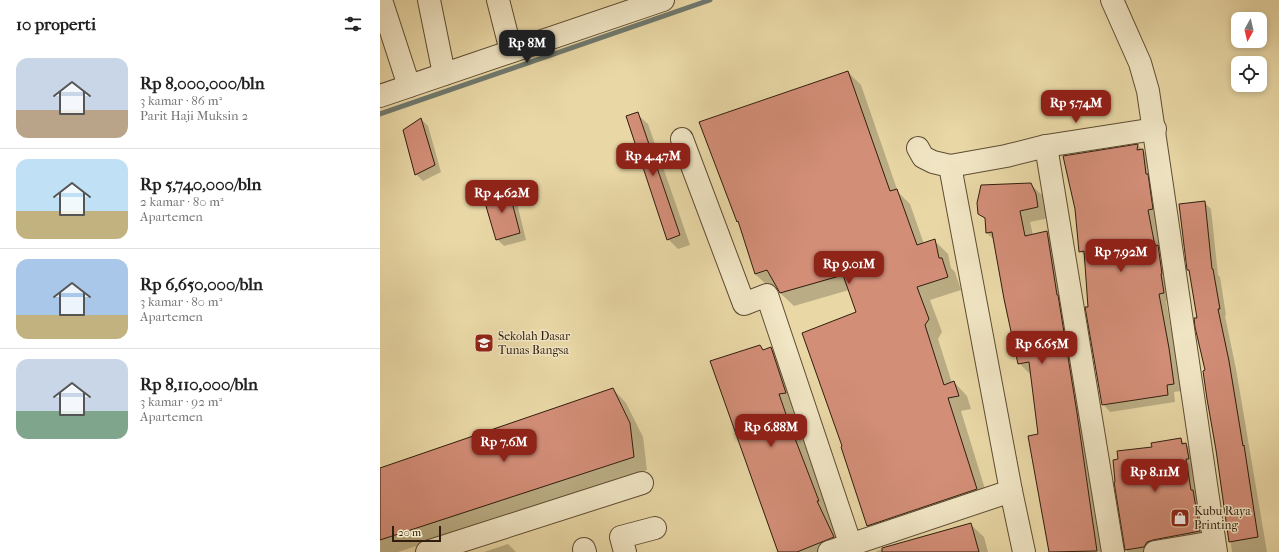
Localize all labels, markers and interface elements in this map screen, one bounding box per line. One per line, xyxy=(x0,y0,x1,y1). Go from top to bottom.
north arrow xyxy=(1231,12,1267,48)
map controls xyxy=(1231,12,1267,92)
icon: filters xyxy=(342,13,364,35)
text: 10 properti xyxy=(16,14,96,34)
pin: Rp 8M xyxy=(499,30,555,64)
text: Rp 8M xyxy=(508,35,546,50)
button: locate xyxy=(1231,56,1267,92)
text: Rp 8,000,000/bln xyxy=(140,73,265,93)
icon: home xyxy=(48,74,96,122)
pin: Rp 5.74M xyxy=(1035,90,1117,124)
text: 3 kamar · 86 m² xyxy=(140,93,222,108)
text: Rp 5.74M xyxy=(1050,95,1102,110)
text: Parit Haji Muksin 2 xyxy=(140,108,248,123)
pin: Rp 4.47M xyxy=(612,143,694,177)
text: Rp 4.47M xyxy=(625,148,681,163)
text: Rp 5,740,000/bln xyxy=(140,174,261,194)
icon: home xyxy=(48,175,96,223)
pin: Rp 4.62M xyxy=(461,180,543,214)
text: Rp 4.62M xyxy=(474,185,530,200)
text: 2 kamar · 80 m² xyxy=(140,194,224,209)
text: Apartemen xyxy=(140,209,203,224)
pin: Rp 7.92M xyxy=(1080,239,1162,273)
text: Rp 7.92M xyxy=(1094,244,1148,259)
pin: Rp 9.01M xyxy=(808,251,890,285)
text: Rp 9.01M xyxy=(823,256,875,271)
text: Rp 6,650,000/bln xyxy=(140,274,263,294)
icon: home xyxy=(48,275,96,323)
text: 3 kamar · 80 m² xyxy=(140,294,222,309)
text: Apartemen xyxy=(140,309,203,324)
place label: Sekolah Dasar Tunas Bangsa xyxy=(498,329,571,357)
pin: Rp 6.65M xyxy=(1001,331,1083,365)
school or university icon: Sekolah Dasar Tunas Bangsa xyxy=(473,332,495,354)
text: Rp 6.65M xyxy=(1015,336,1069,351)
text: Rp 8,110,000/bln xyxy=(140,374,258,394)
icon: home xyxy=(48,375,96,423)
text: 3 kamar · 92 m² xyxy=(140,394,222,409)
text: Apartemen xyxy=(140,409,203,424)
pin: Rp 6.88M xyxy=(730,414,812,448)
text: Rp 6.88M xyxy=(744,419,798,434)
pin: Rp 7.6M xyxy=(467,429,541,463)
text: Rp 7.6M xyxy=(481,434,527,449)
pin: Rp 8.11M xyxy=(1114,459,1196,493)
text: Rp 8.11M xyxy=(1130,464,1180,479)
place label: Kubu Raya Printing xyxy=(1194,504,1251,532)
shop icon: Kubu Raya Printing xyxy=(1169,507,1191,529)
scale bar xyxy=(392,524,441,543)
text: 20 m xyxy=(398,526,421,539)

